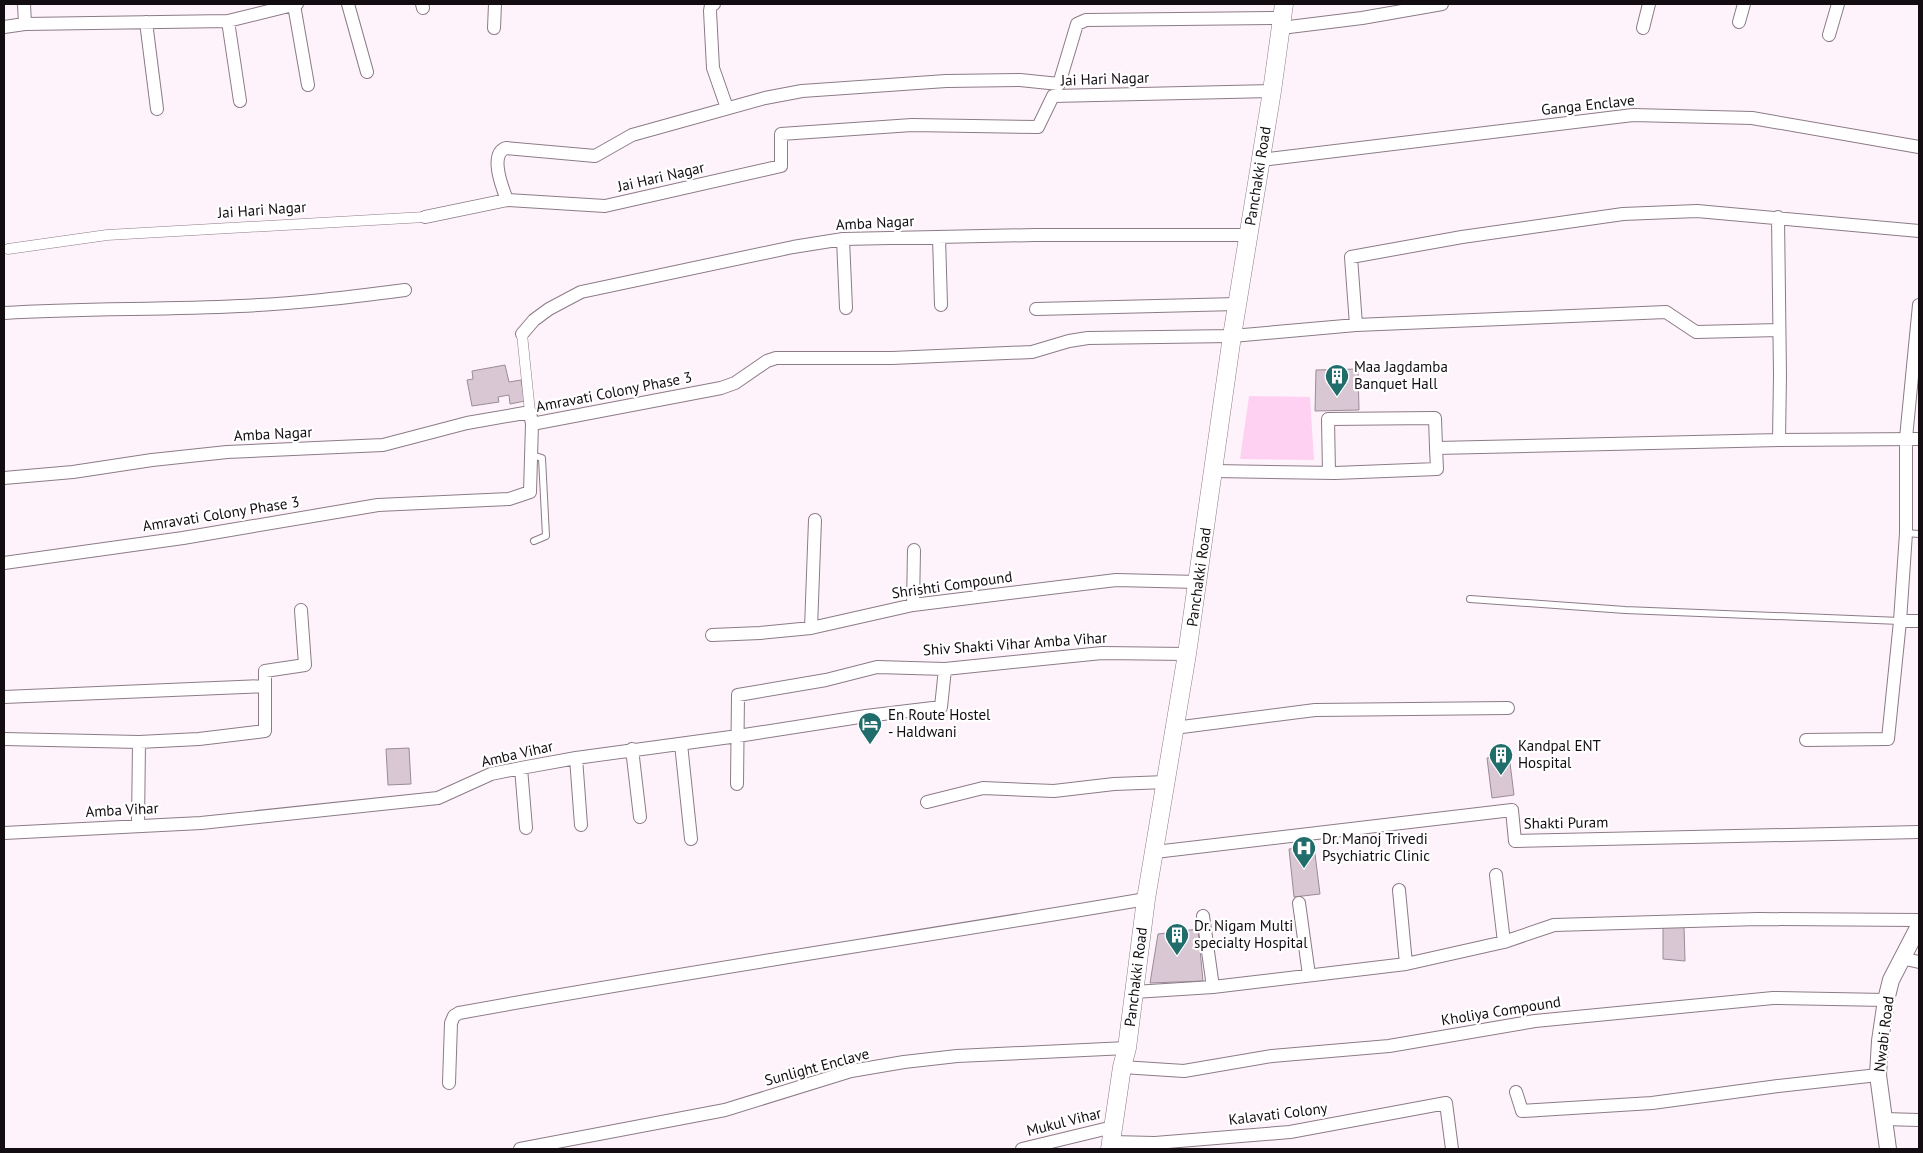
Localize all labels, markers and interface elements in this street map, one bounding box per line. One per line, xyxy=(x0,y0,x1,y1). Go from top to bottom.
street label: Jai Hari Nagar xyxy=(1059,67,1150,90)
street label: Ganga Enclave xyxy=(1540,90,1636,119)
street label: Panchakki Road xyxy=(1240,125,1275,227)
street label: Jai Hari Nagar xyxy=(615,157,706,196)
street label: Jai Hari Nagar xyxy=(216,197,307,222)
street label: Amba Nagar xyxy=(835,211,915,234)
place label: Maa Jagdamba Banquet Hall xyxy=(1354,357,1448,393)
building icon: Maa Jagdamba Banquet Hall xyxy=(1324,363,1350,397)
street label: Amravati Colony Phase 3 xyxy=(534,367,694,416)
street label: Amba Nagar xyxy=(233,422,313,445)
street label: Amravati Colony Phase 3 xyxy=(141,492,301,535)
street label: Panchakki Road xyxy=(1182,526,1215,628)
street label: Shrishti Compound xyxy=(890,567,1014,602)
street label: Shiv Shakti Vihar Amba Vihar xyxy=(922,628,1108,659)
place label: En Route Hostel - Haldwani xyxy=(888,705,991,741)
hotel icon: En Route Hostel - Haldwani xyxy=(857,711,883,745)
street label: Amba Vihar xyxy=(479,736,555,771)
place label: Kandpal ENT Hospital xyxy=(1518,736,1602,772)
building icon: Kandpal ENT Hospital xyxy=(1488,742,1514,776)
street label: Amba Vihar xyxy=(85,798,159,821)
street label: Shakti Puram xyxy=(1524,812,1608,833)
place label: Dr. Manoj Trivedi Psychiatric Clinic xyxy=(1322,829,1430,865)
hospital icon: Dr. Manoj Trivedi Psychiatric Clinic xyxy=(1291,835,1317,869)
place label: Dr. Nigam Multi specialty Hospital xyxy=(1194,916,1308,952)
building icon: Dr. Nigam Multi specialty Hospital xyxy=(1164,922,1190,956)
street label: Panchakki Road xyxy=(1120,926,1151,1028)
street label: Kholiya Compound xyxy=(1440,992,1562,1029)
street label: Nwabi Road xyxy=(1869,995,1898,1073)
street label: Sunlight Enclave xyxy=(762,1043,871,1090)
street label: Kalavati Colony xyxy=(1227,1098,1328,1129)
street label: Mukul Vihar xyxy=(1024,1103,1103,1140)

